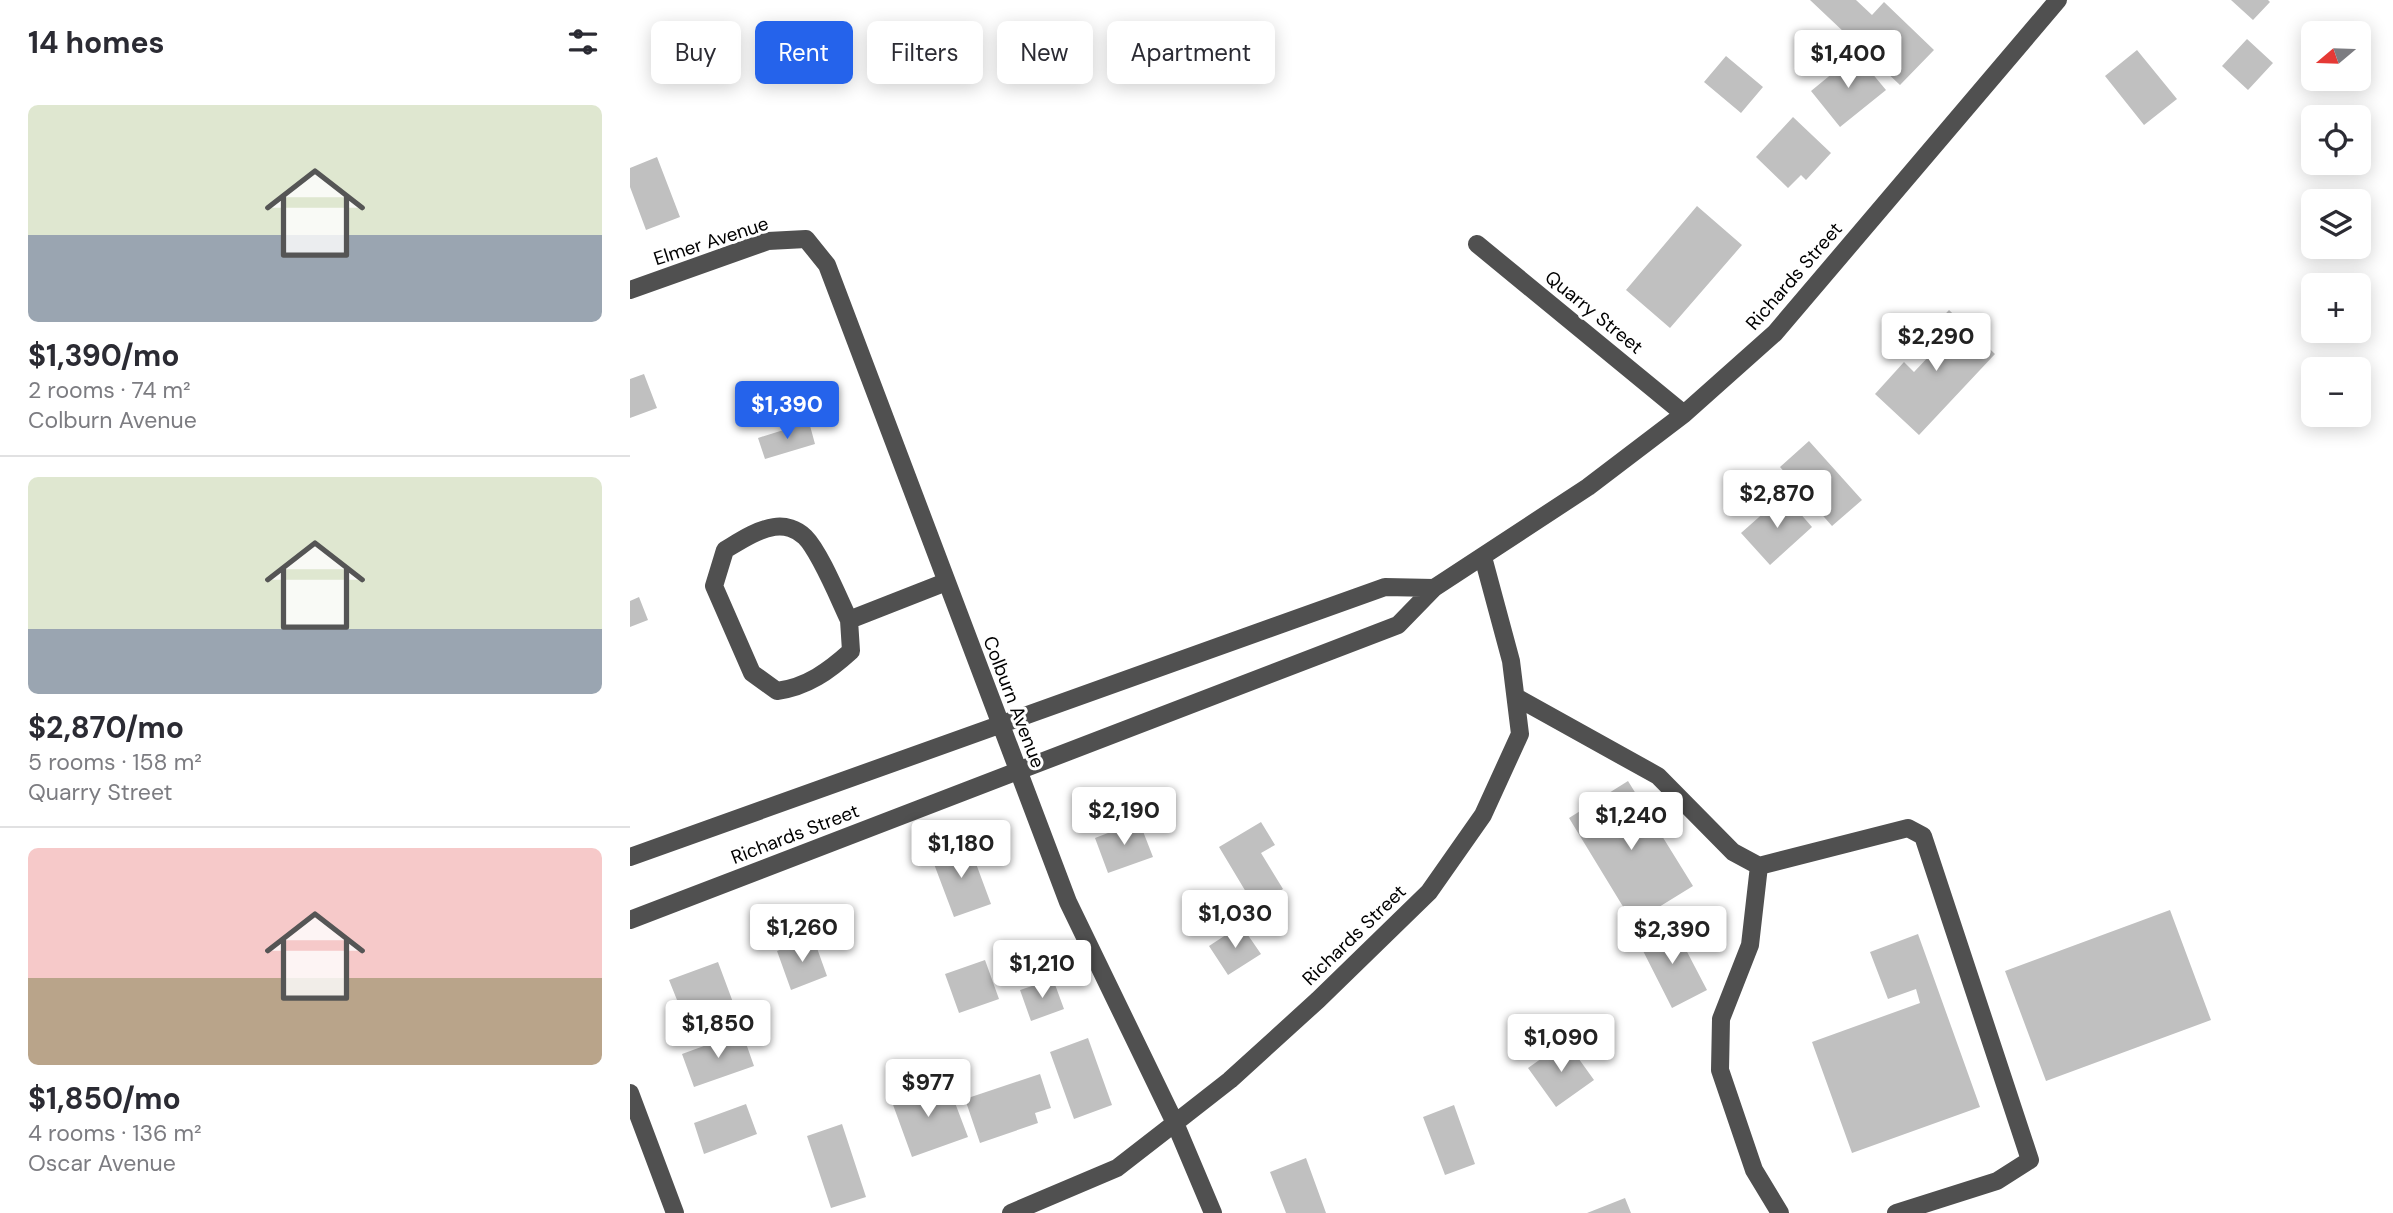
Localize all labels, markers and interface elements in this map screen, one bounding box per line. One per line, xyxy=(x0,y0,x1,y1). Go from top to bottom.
chip: Buy xyxy=(651,21,741,84)
chip: Rent xyxy=(755,21,853,84)
chip: Filters xyxy=(867,21,983,84)
chip: New xyxy=(997,21,1093,84)
chip: Apartment xyxy=(1107,21,1275,84)
north arrow xyxy=(2301,21,2371,91)
map controls xyxy=(2301,21,2371,427)
text: 14 homes xyxy=(28,23,165,62)
icon: filters xyxy=(564,23,602,61)
pin: $1,400 xyxy=(1791,31,1905,90)
text: $1,400 xyxy=(1810,38,1886,68)
button: locate xyxy=(2301,105,2371,175)
icon: home xyxy=(252,150,378,276)
button: layers xyxy=(2301,189,2371,259)
street label: Elmer Avenue xyxy=(650,211,772,271)
street label: Richards Street xyxy=(1740,217,1848,335)
street label: Quarry Street xyxy=(1540,265,1648,359)
button: + xyxy=(2301,273,2371,343)
pin: $2,290 xyxy=(1879,314,1993,373)
text: $2,290 xyxy=(1898,321,1974,351)
text: $1,390/mo xyxy=(28,336,180,375)
button: − xyxy=(2301,357,2371,427)
text: 2 rooms · 74 m² xyxy=(28,375,191,405)
pin: $1,390 xyxy=(730,382,844,441)
text: $1,390 xyxy=(751,389,823,419)
text: Colburn Avenue xyxy=(28,405,197,435)
pin: $2,870 xyxy=(1720,470,1834,530)
text: $2,870 xyxy=(1739,478,1815,508)
icon: home xyxy=(252,522,378,648)
street label: Colburn Avenue xyxy=(977,632,1051,772)
text: $2,870/mo xyxy=(28,708,184,747)
text: 5 rooms · 158 m² xyxy=(28,747,202,777)
text: Quarry Street xyxy=(28,777,173,807)
pin: $2,190 xyxy=(1067,788,1181,847)
pin: $1,240 xyxy=(1574,792,1688,852)
text: $2,190 xyxy=(1088,795,1160,825)
street label: Richards Street xyxy=(728,798,862,870)
text: $1,240 xyxy=(1595,800,1667,830)
pin: $1,180 xyxy=(904,820,1018,880)
text: $1,180 xyxy=(927,828,995,858)
street label: Richards Street xyxy=(1297,879,1411,991)
pin: $1,030 xyxy=(1178,890,1292,950)
icon: home xyxy=(252,893,378,1019)
text: $1,030 xyxy=(1198,898,1272,928)
pin: $1,260 xyxy=(745,904,859,964)
pin: $2,390 xyxy=(1615,906,1729,966)
text: $1,260 xyxy=(766,912,838,942)
text: $2,390 xyxy=(1634,914,1710,944)
pin: $1,210 xyxy=(985,940,1099,1000)
text: $1,210 xyxy=(1009,948,1075,978)
pin: $1,850 xyxy=(661,1000,775,1060)
text: $1,850 xyxy=(682,1008,754,1038)
pin: $1,090 xyxy=(1504,1014,1618,1074)
text: $1,090 xyxy=(1524,1022,1598,1052)
pin: $977 xyxy=(887,1060,969,1119)
text: $977 xyxy=(902,1067,954,1097)
text: $1,850/mo xyxy=(28,1079,181,1118)
text: 4 rooms · 136 m² xyxy=(28,1118,202,1148)
text: Oscar Avenue xyxy=(28,1148,176,1178)

